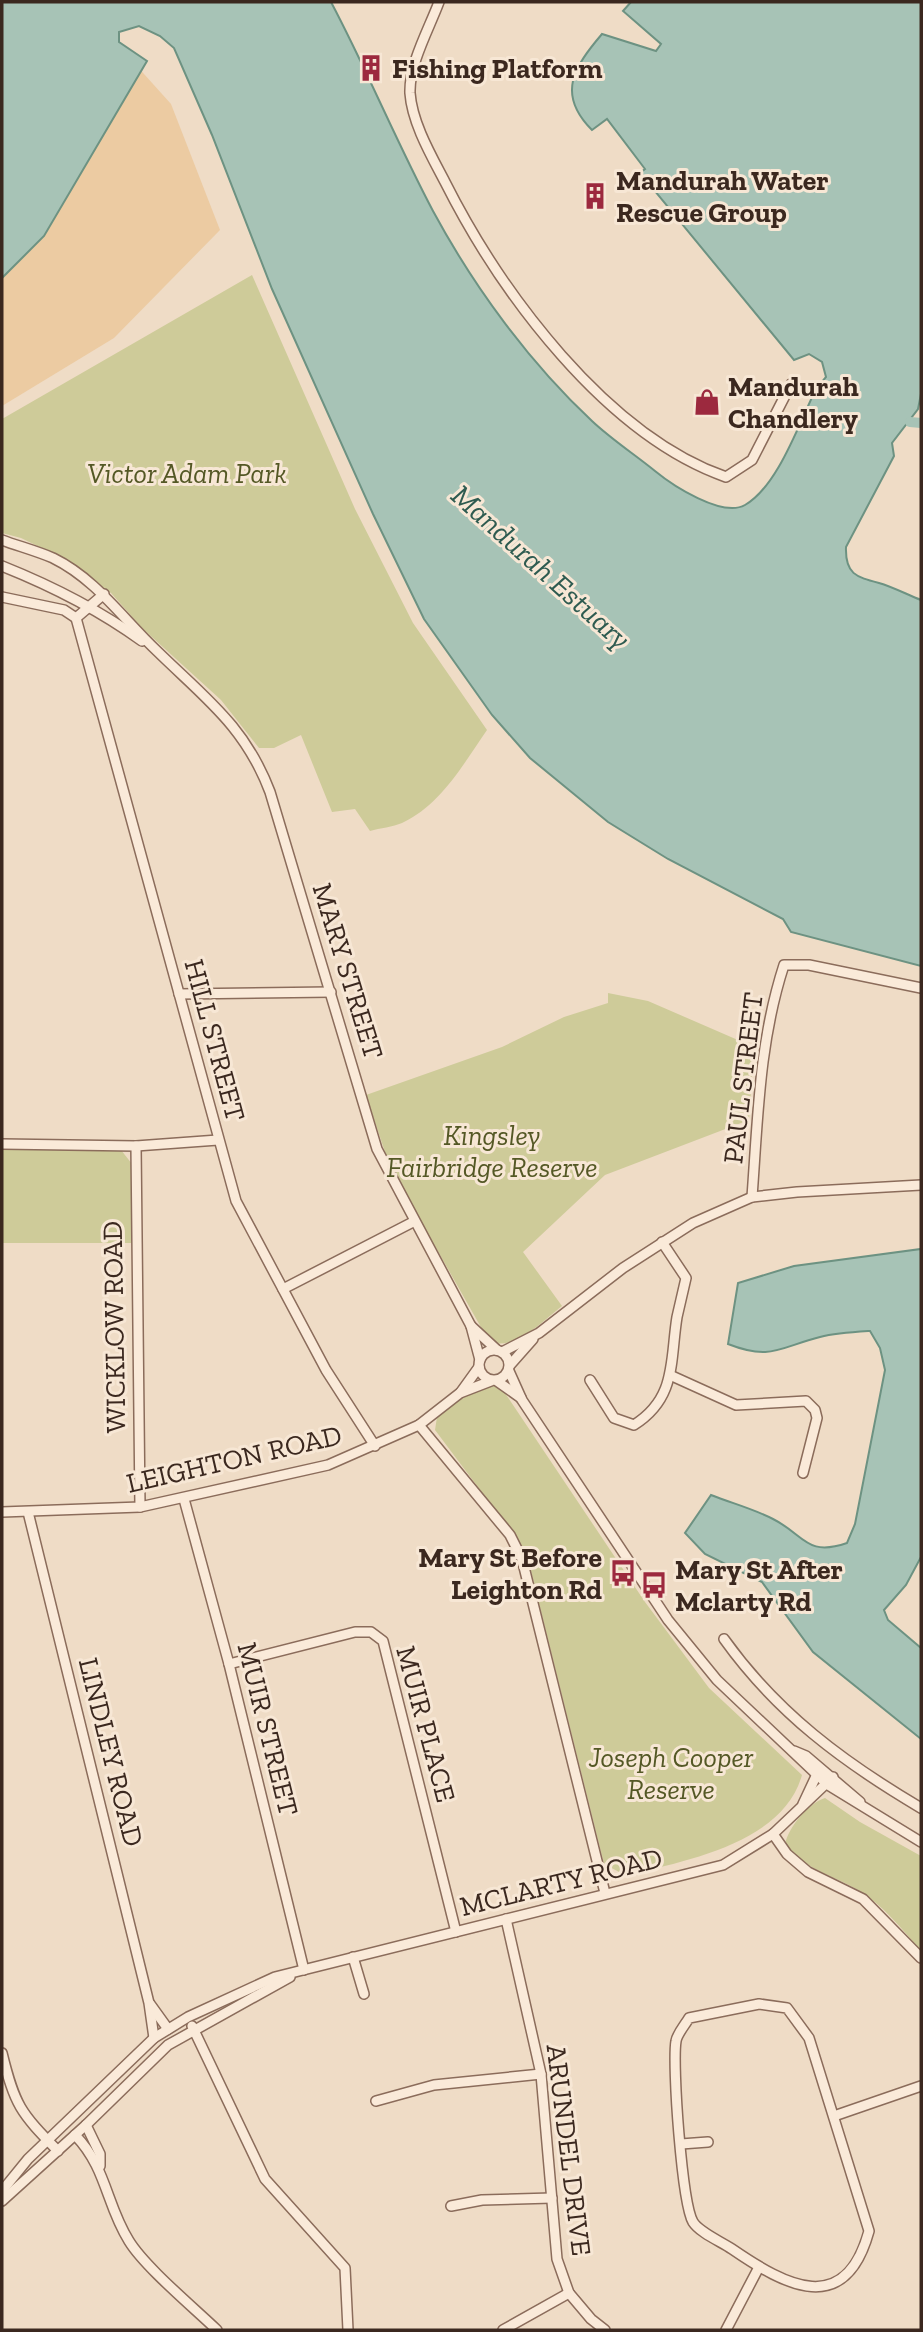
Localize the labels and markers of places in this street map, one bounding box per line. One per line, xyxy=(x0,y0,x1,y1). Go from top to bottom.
place label: Fishing Platform xyxy=(392,52,603,85)
building icon: Fishing Platform xyxy=(356,53,386,83)
place label: Mandurah Water Rescue Group xyxy=(616,164,829,229)
building icon: Mandurah Water Rescue Group xyxy=(580,181,610,211)
place label: Mandurah Chandlery xyxy=(728,370,859,435)
shop icon: Mandurah Chandlery xyxy=(692,387,722,417)
place label: Mary St Before Leighton Rd xyxy=(418,1541,602,1606)
place label: Mary St After Mclarty Rd xyxy=(675,1553,843,1618)
bus stop icon: Mary St Before Leighton Rd xyxy=(608,1558,638,1588)
bus stop icon: Mary St After Mclarty Rd xyxy=(639,1570,669,1600)

